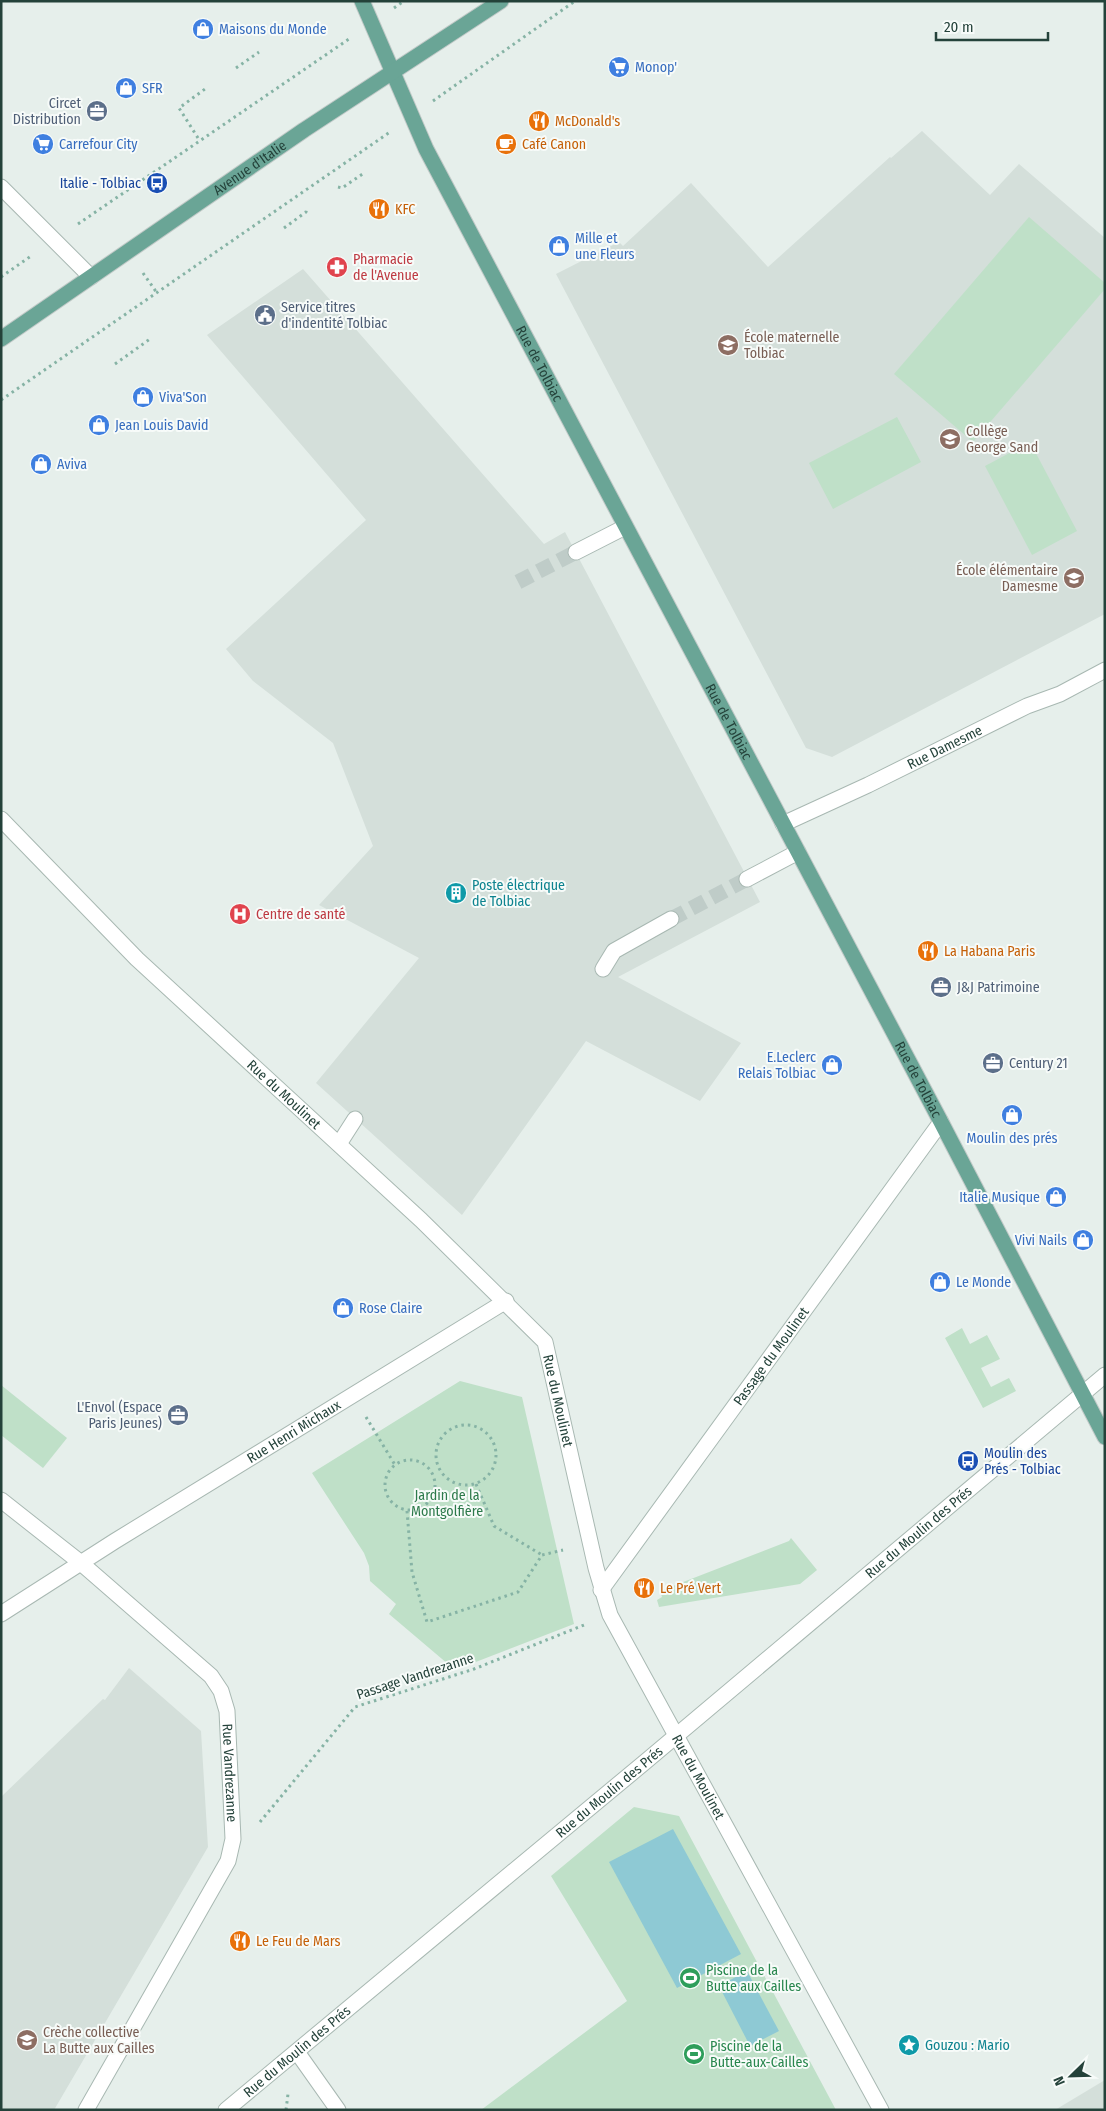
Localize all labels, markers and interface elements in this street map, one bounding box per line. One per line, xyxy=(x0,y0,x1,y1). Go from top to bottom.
scale bar xyxy=(936,10,1048,42)
shop icon: Maisons du Monde xyxy=(191,17,215,41)
text: 20 m xyxy=(944,18,974,36)
place label: Maisons du Monde xyxy=(219,21,327,38)
supermarket icon: Monop' xyxy=(607,55,631,79)
place label: Monop' xyxy=(635,59,677,76)
shop icon: SFR xyxy=(114,76,138,100)
place label: SFR xyxy=(142,80,163,97)
place label: Circet Distribution xyxy=(13,95,81,128)
office icon: Circet Distribution xyxy=(85,99,109,123)
restaurant icon: McDonald's xyxy=(527,109,551,133)
place label: McDonald's xyxy=(555,113,620,130)
supermarket icon: Carrefour City xyxy=(31,132,55,156)
cafe icon: Café Canon xyxy=(494,132,518,156)
place label: Carrefour City xyxy=(59,136,138,153)
place label: Café Canon xyxy=(522,136,586,153)
street label: Avenue d'Italie xyxy=(210,137,290,199)
bus stop icon: Italie - Tolbiac xyxy=(145,171,169,195)
place label: Italie - Tolbiac xyxy=(60,175,141,192)
restaurant icon: KFC xyxy=(367,197,391,221)
place label: KFC xyxy=(395,201,415,218)
place label: Mille et une Fleurs xyxy=(575,230,634,263)
shop icon: Mille et une Fleurs xyxy=(547,234,571,258)
place label: Pharmacie de l'Avenue xyxy=(353,251,419,284)
pharmacy icon: Pharmacie de l'Avenue xyxy=(325,255,349,279)
place label: Service titres d'indentité Tolbiac xyxy=(281,299,387,332)
public building icon: Service titres d'indentité Tolbiac xyxy=(253,303,277,327)
street label: Rue de Tolbiac xyxy=(512,323,566,405)
place label: École maternelle Tolbiac xyxy=(744,328,840,362)
school or university icon: École maternelle Tolbiac xyxy=(716,333,740,357)
shop icon: Viva'Son xyxy=(131,385,155,409)
place label: Viva'Son xyxy=(159,389,207,406)
shop icon: Jean Louis David xyxy=(87,413,111,437)
place label: Jean Louis David xyxy=(115,417,208,434)
place label: Collège George Sand xyxy=(966,423,1038,456)
school or university icon: Collège George Sand xyxy=(938,427,962,451)
shop icon: Aviva xyxy=(29,452,53,476)
place label: Aviva xyxy=(57,456,87,473)
place label: École élémentaire Damesme xyxy=(956,561,1058,595)
school or university icon: École élémentaire Damesme xyxy=(1062,566,1086,590)
street label: Rue de Tolbiac xyxy=(702,681,756,763)
street label: Rue Damesme xyxy=(905,722,985,773)
place label: Poste électrique de Tolbiac xyxy=(472,877,565,910)
building icon: Poste électrique de Tolbiac xyxy=(444,881,468,905)
hospital icon: Centre de santé xyxy=(228,902,252,926)
place label: Centre de santé xyxy=(256,906,346,923)
restaurant icon: La Habana Paris xyxy=(916,939,940,963)
place label: La Habana Paris xyxy=(944,943,1035,960)
office icon: J&J Patrimoine xyxy=(929,975,953,999)
place label: J&J Patrimoine xyxy=(957,979,1040,996)
street label: Rue de Tolbiac xyxy=(891,1039,945,1121)
place label: E.Leclerc Relais Tolbiac xyxy=(738,1049,816,1082)
office icon: Century 21 xyxy=(981,1051,1005,1075)
shop icon: E.Leclerc Relais Tolbiac xyxy=(820,1053,844,1077)
place label: Century 21 xyxy=(1009,1055,1068,1072)
street label: Rue du Moulinet xyxy=(243,1056,325,1133)
shop icon: Moulin des prés xyxy=(1000,1103,1024,1127)
place label: Moulin des prés xyxy=(966,1130,1058,1147)
shop icon: Italie Musique xyxy=(1044,1185,1068,1209)
place label: Italie Musique xyxy=(959,1189,1040,1206)
shop icon: Vivi Nails xyxy=(1071,1228,1095,1252)
place label: Vivi Nails xyxy=(1015,1232,1067,1249)
shop icon: Le Monde xyxy=(928,1270,952,1294)
place label: Le Monde xyxy=(956,1274,1011,1291)
shop icon: Rose Claire xyxy=(331,1296,355,1320)
place label: Rose Claire xyxy=(359,1300,422,1317)
street label: Passage du Moulinet xyxy=(730,1304,813,1409)
street label: Rue du Moulinet xyxy=(539,1353,576,1449)
street label: Rue Henri Michaux xyxy=(244,1396,345,1467)
place label: L'Envol (Espace Paris Jeunes) xyxy=(77,1399,162,1432)
office icon: L'Envol (Espace Paris Jeunes) xyxy=(166,1403,190,1427)
place label: Moulin des Prés - Tolbiac xyxy=(984,1445,1061,1478)
bus stop icon: Moulin des Prés - Tolbiac xyxy=(956,1449,980,1473)
street label: Rue du Moulin des Prés xyxy=(862,1483,976,1582)
park label: Jardin de la Montgolfière xyxy=(411,1487,483,1520)
restaurant icon: Le Pré Vert xyxy=(632,1576,656,1600)
place label: Le Pré Vert xyxy=(660,1580,721,1597)
street label: Passage Vandrezanne xyxy=(355,1650,476,1703)
street label: Rue Vandrezanne xyxy=(219,1723,240,1823)
street label: Rue du Moulinet xyxy=(668,1732,728,1823)
street label: Rue du Moulin des Prés xyxy=(552,1743,666,1842)
restaurant icon: Le Feu de Mars xyxy=(228,1929,252,1953)
place label: Le Feu de Mars xyxy=(256,1933,340,1950)
place label: Piscine de la Butte aux Cailles xyxy=(706,1962,801,1995)
sports icon: Piscine de la Butte aux Cailles xyxy=(678,1966,702,1990)
street label: Rue du Moulin des Prés xyxy=(240,2002,354,2101)
place label: Crèche collective La Butte aux Cailles xyxy=(43,2024,155,2057)
school or university icon: Crèche collective La Butte aux Cailles xyxy=(15,2028,39,2052)
place icon: Gouzou : Mario xyxy=(897,2033,921,2057)
place label: Gouzou : Mario xyxy=(925,2037,1010,2054)
place label: Piscine de la Butte-aux-Cailles xyxy=(710,2038,808,2071)
sports icon: Piscine de la Butte-aux-Cailles xyxy=(682,2042,706,2066)
north arrow xyxy=(1046,2051,1096,2101)
text: N xyxy=(1050,2074,1069,2088)

